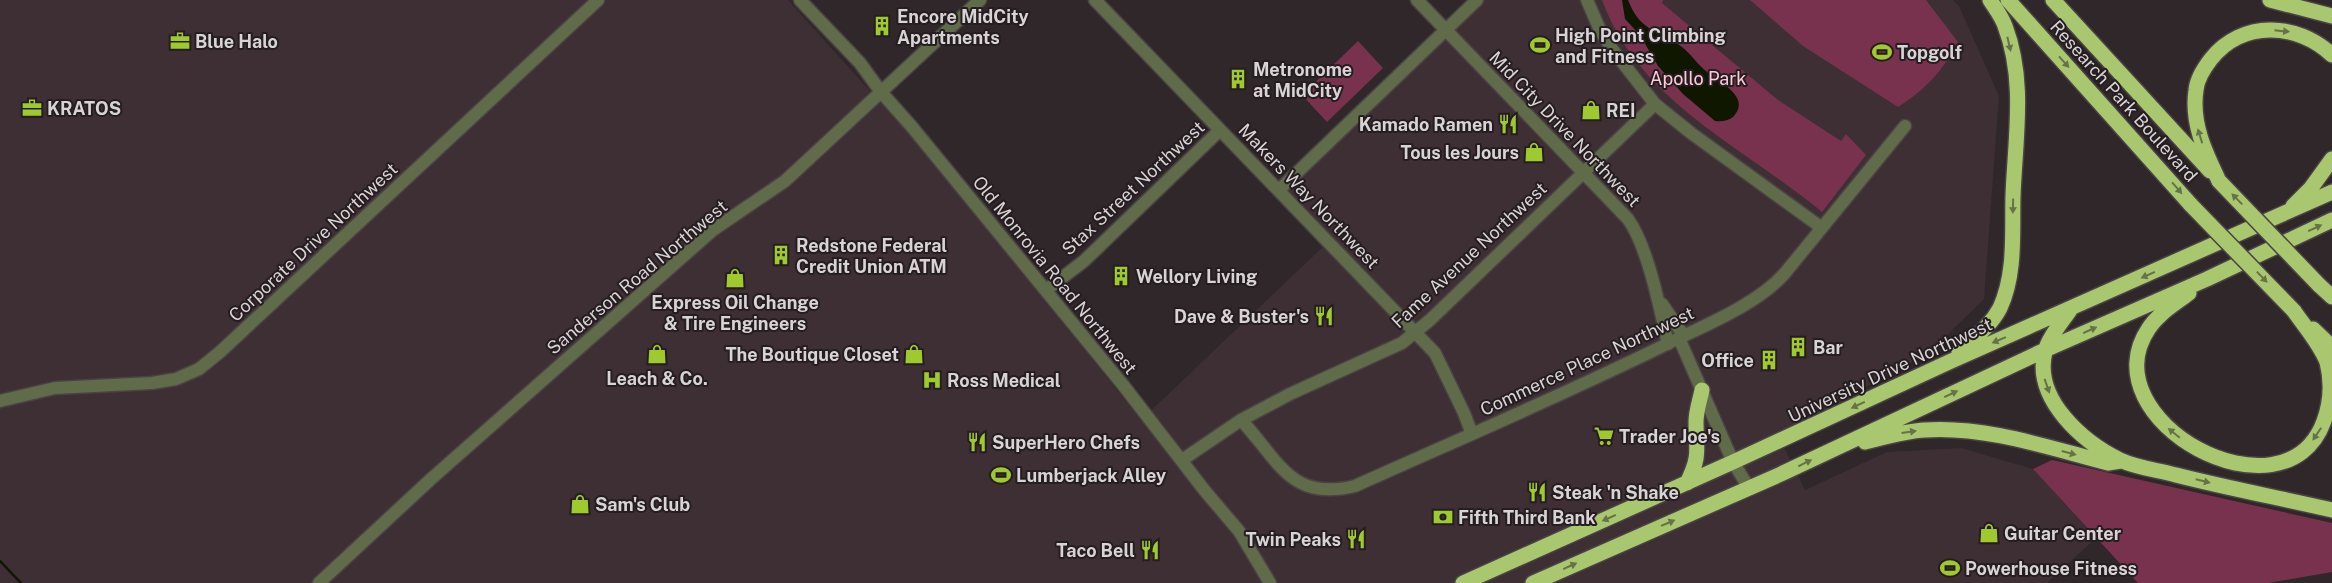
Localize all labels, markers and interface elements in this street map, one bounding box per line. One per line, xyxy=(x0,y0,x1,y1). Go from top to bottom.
place label: Encore MidCity Apartments xyxy=(897,6,1029,48)
building icon: Encore MidCity Apartments xyxy=(871,15,893,37)
street label: Research Park Boulevard xyxy=(2046,16,2202,186)
place label: High Point Climbing and Fitness xyxy=(1555,25,1726,67)
one-way arrow xyxy=(2275,27,2291,35)
office icon: Blue Halo xyxy=(169,30,191,52)
place label: Blue Halo xyxy=(195,31,278,52)
sports icon: High Point Climbing and Fitness xyxy=(1529,34,1551,56)
one-way arrow xyxy=(2005,37,2013,52)
sports icon: Topgolf xyxy=(1871,41,1893,63)
place label: Topgolf xyxy=(1897,42,1962,63)
street label: Mid City Drive Northwest xyxy=(1485,47,1645,211)
one-way arrow xyxy=(2058,56,2069,69)
place label: Metronome at MidCity xyxy=(1253,59,1352,101)
building icon: Metronome at MidCity xyxy=(1227,68,1249,90)
park label: Apollo Park xyxy=(1650,68,1746,89)
office icon: KRATOS xyxy=(21,97,43,119)
place label: KRATOS xyxy=(47,98,121,119)
shop icon: REI xyxy=(1580,99,1602,121)
place label: REI xyxy=(1606,100,1636,121)
restaurant icon: Kamado Ramen xyxy=(1497,113,1519,135)
place label: Kamado Ramen xyxy=(1359,114,1493,135)
street label: Stax Street Northwest xyxy=(1057,116,1209,260)
street label: Makers Way Northwest xyxy=(1234,119,1384,273)
one-way arrow xyxy=(2196,129,2204,144)
shop icon: Tous les Jours xyxy=(1523,141,1545,163)
place label: Tous les Jours xyxy=(1401,142,1519,163)
street label: Corporate Drive Northwest xyxy=(224,158,402,326)
street label: Old Monrovia Road Northwest xyxy=(969,172,1141,378)
street label: Fame Avenue Northwest xyxy=(1387,178,1551,332)
one-way arrow xyxy=(2171,182,2182,194)
one-way arrow xyxy=(2231,194,2243,206)
street label: Sanderson Road Northwest xyxy=(543,195,731,359)
one-way arrow xyxy=(2009,198,2017,214)
one-way arrow xyxy=(2307,224,2322,232)
place label: Redstone Federal Credit Union ATM xyxy=(796,235,947,277)
building icon: Redstone Federal Credit Union ATM xyxy=(770,244,792,266)
building icon: Wellory Living xyxy=(1110,265,1132,287)
place label: Wellory Living xyxy=(1136,266,1257,287)
shop icon: Express Oil Change & Tire Engineers xyxy=(724,267,746,289)
one-way arrow xyxy=(2141,271,2155,279)
one-way arrow xyxy=(2256,271,2268,283)
place label: Express Oil Change & Tire Engineers xyxy=(651,292,819,334)
street label: Commerce Place Northwest xyxy=(1477,302,1697,420)
restaurant icon: Dave & Buster's xyxy=(1313,305,1335,327)
place label: Dave & Buster's xyxy=(1174,306,1309,327)
street label: University Drive Northwest xyxy=(1785,313,1995,427)
one-way arrow xyxy=(2083,326,2097,334)
building icon: Bar xyxy=(1787,336,1809,358)
place label: Bar xyxy=(1813,337,1844,358)
one-way arrow xyxy=(1992,337,2006,345)
shop icon: Leach & Co. xyxy=(646,343,668,365)
shop icon: The Boutique Closet xyxy=(903,343,925,365)
place label: The Boutique Closet xyxy=(725,344,899,365)
building icon: Office xyxy=(1758,349,1780,371)
place label: Office xyxy=(1701,350,1754,371)
place label: Leach & Co. xyxy=(606,368,708,389)
hospital icon: Ross Medical xyxy=(921,369,943,391)
place label: Ross Medical xyxy=(947,370,1061,391)
one-way arrow xyxy=(2043,379,2051,394)
one-way arrow xyxy=(1944,390,1958,398)
one-way arrow xyxy=(1851,401,1865,409)
supermarket icon: Trader Joe's xyxy=(1593,425,1615,447)
place label: Trader Joe's xyxy=(1619,426,1720,447)
one-way arrow xyxy=(2312,427,2322,441)
one-way arrow xyxy=(1901,428,1917,436)
one-way arrow xyxy=(2168,428,2181,439)
restaurant icon: SuperHero Chefs xyxy=(966,431,988,453)
place label: SuperHero Chefs xyxy=(992,432,1140,453)
one-way arrow xyxy=(2061,449,2076,457)
one-way arrow xyxy=(1797,459,1812,467)
sports icon: Lumberjack Alley xyxy=(990,464,1012,486)
place label: Lumberjack Alley xyxy=(1016,465,1166,486)
one-way arrow xyxy=(2195,478,2210,486)
restaurant icon: Steak 'n Shake xyxy=(1526,481,1548,503)
place label: Steak 'n Shake xyxy=(1552,482,1679,503)
shop icon: Sam's Club xyxy=(569,493,591,515)
place label: Sam's Club xyxy=(595,494,690,515)
bank icon: Fifth Third Bank xyxy=(1432,506,1454,528)
place label: Fifth Third Bank xyxy=(1458,507,1596,528)
one-way arrow xyxy=(1602,514,1616,522)
one-way arrow xyxy=(1661,518,1675,526)
shop icon: Guitar Center xyxy=(1978,522,2000,544)
place label: Guitar Center xyxy=(2004,523,2122,544)
restaurant icon: Twin Peaks xyxy=(1345,528,1367,550)
place label: Twin Peaks xyxy=(1246,529,1341,550)
restaurant icon: Taco Bell xyxy=(1139,539,1161,561)
place label: Taco Bell xyxy=(1056,540,1135,561)
sports icon: Powerhouse Fitness xyxy=(1939,557,1961,579)
place label: Powerhouse Fitness xyxy=(1965,558,2137,579)
one-way arrow xyxy=(1563,562,1577,570)

